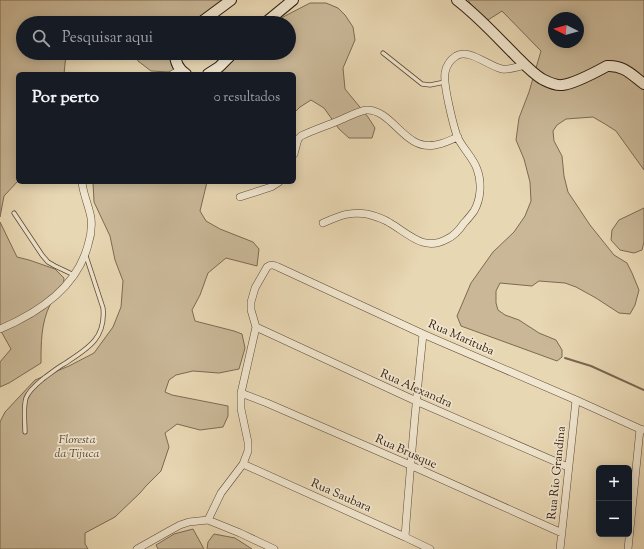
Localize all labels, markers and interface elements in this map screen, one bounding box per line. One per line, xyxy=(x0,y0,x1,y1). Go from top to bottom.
north arrow xyxy=(548,12,584,48)
search box xyxy=(16,16,296,60)
icon: search xyxy=(30,27,52,49)
text: Pesquisar aqui xyxy=(62,28,153,49)
text: Por perto xyxy=(32,86,99,110)
text: 0 resultados xyxy=(214,89,280,107)
street label: Rua Marituba xyxy=(425,315,497,361)
street label: Rua Alexandra xyxy=(377,365,455,413)
street label: Rua Rio Grandina xyxy=(543,425,571,521)
street label: Rua Brusque xyxy=(372,430,440,474)
park label: Floresta da Tijuca xyxy=(54,431,100,463)
map controls xyxy=(596,465,632,537)
button: + xyxy=(596,465,632,501)
street label: Rua Saubara xyxy=(308,475,375,518)
button: − xyxy=(596,501,632,537)

